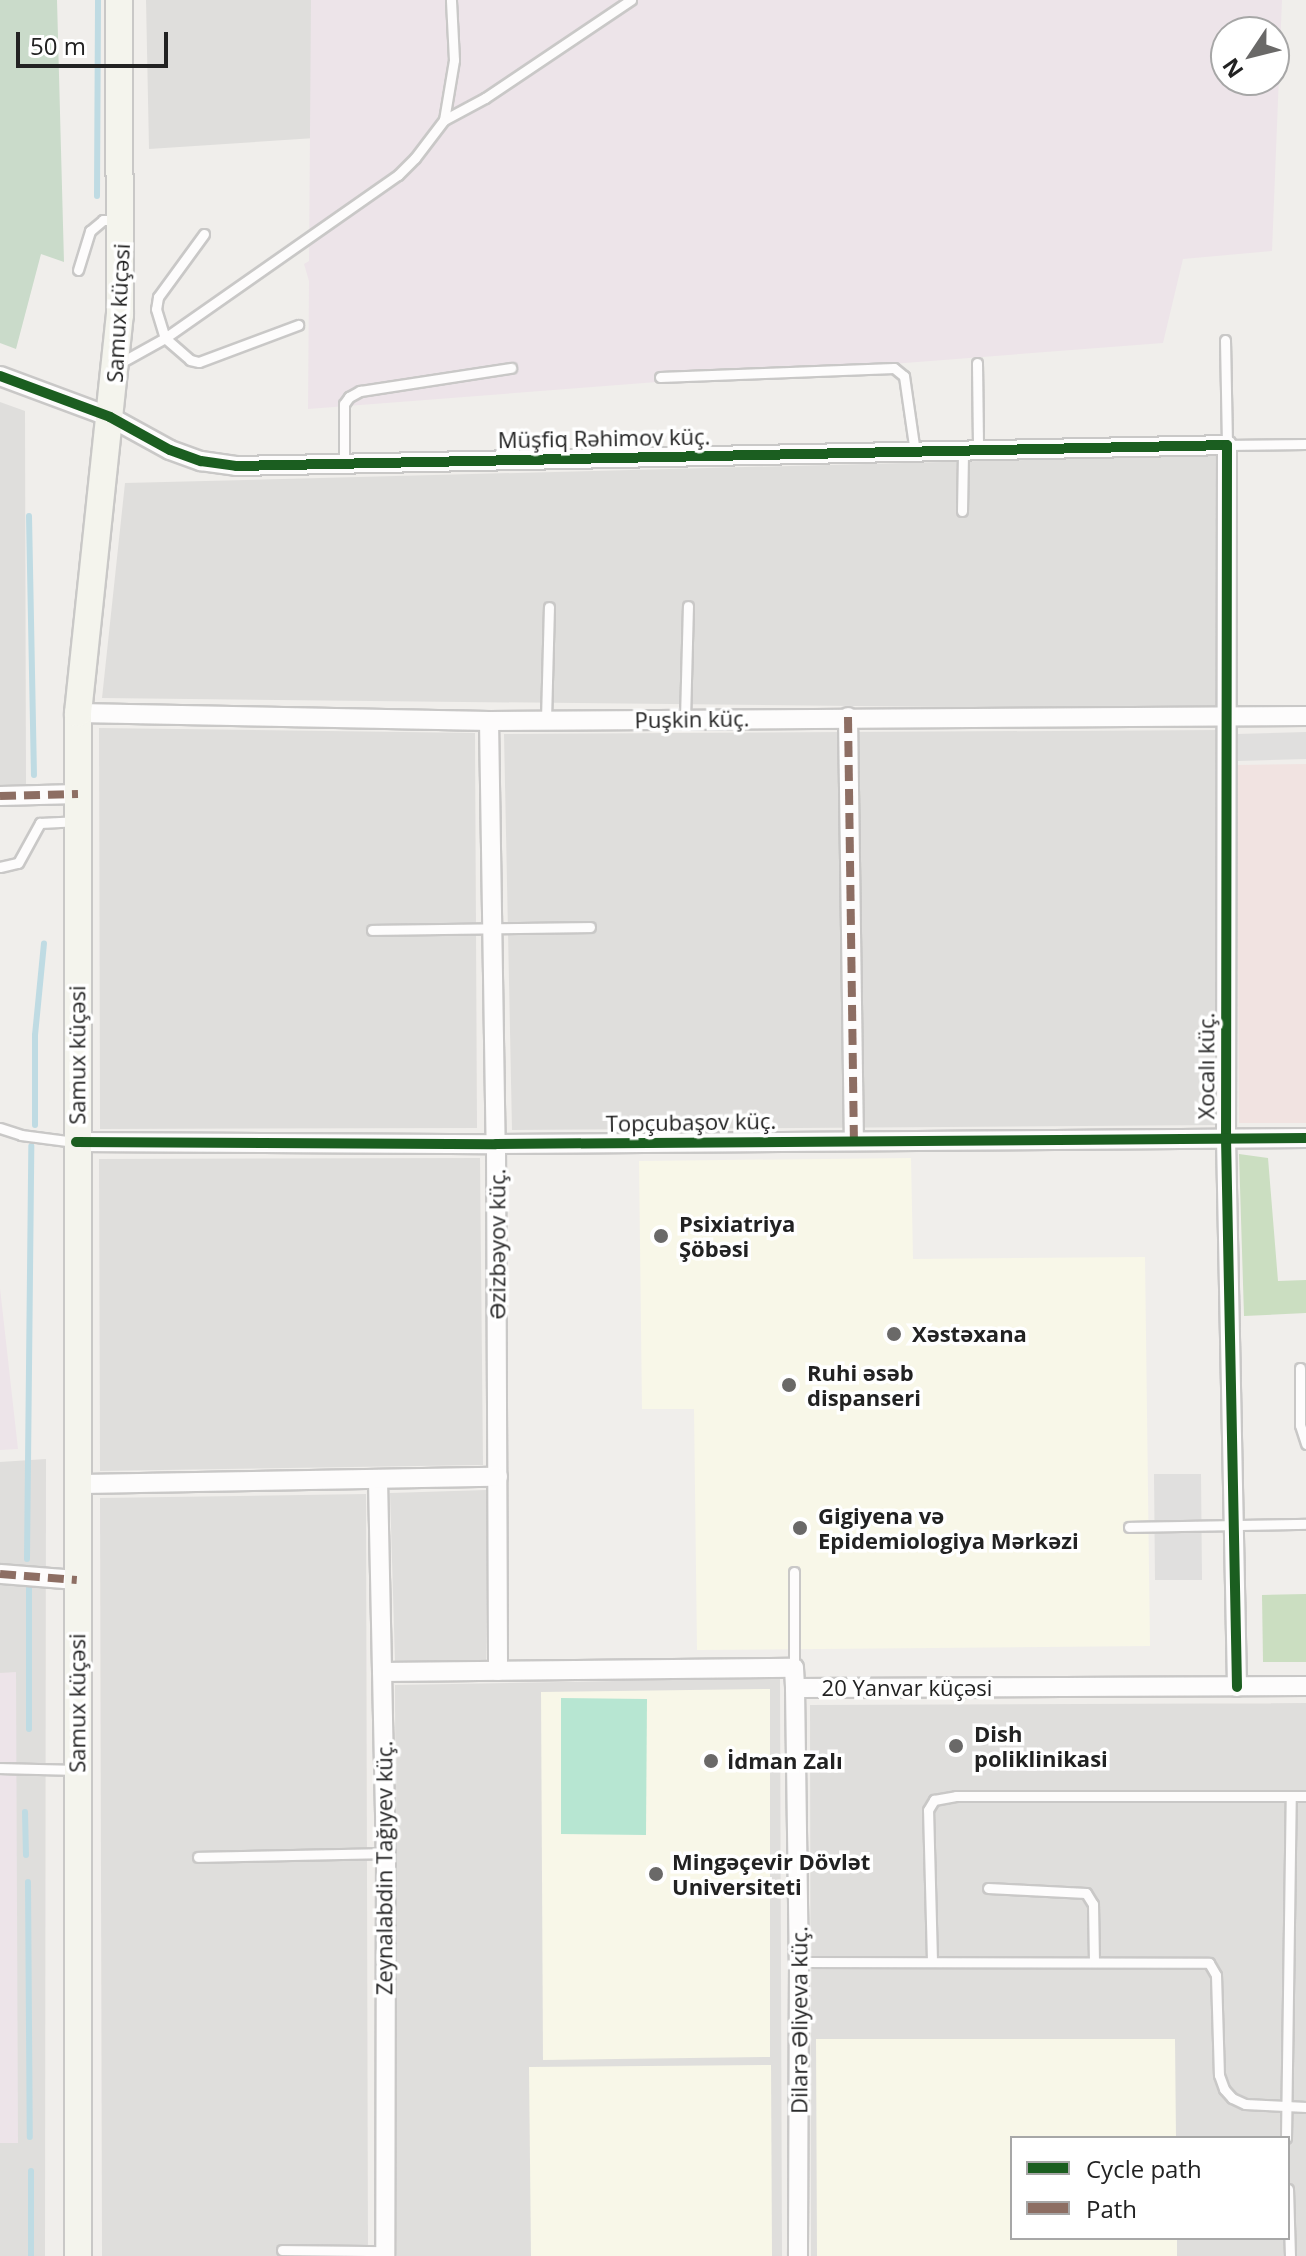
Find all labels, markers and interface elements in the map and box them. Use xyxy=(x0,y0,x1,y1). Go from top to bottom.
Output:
scale bar xyxy=(20,16,172,66)
north arrow xyxy=(1210,16,1290,96)
text: 50 m xyxy=(30,29,86,62)
text: N xyxy=(1215,53,1249,85)
street label: Samux küçəsi xyxy=(101,243,135,383)
street label: Müşfiq Rəhimov küç. xyxy=(498,423,710,453)
street label: Puşkin küç. xyxy=(634,705,750,733)
street label: Samux küçəsi xyxy=(64,985,90,1125)
street label: Xocalı küç. xyxy=(1193,1013,1219,1119)
street label: Topçubaşov küç. xyxy=(606,1107,776,1137)
street label: Əzizbəyov küç. xyxy=(484,1169,510,1319)
place label: Psixiatriya Şöbəsi xyxy=(679,1210,795,1262)
marker: Psixiatriya Şöbəsi xyxy=(650,1225,672,1247)
place label: Xəstəxana xyxy=(912,1321,1027,1347)
marker: Xəstəxana xyxy=(883,1323,905,1345)
place label: Ruhi əsəb dispanseri xyxy=(807,1359,921,1410)
marker: Ruhi əsəb dispanseri xyxy=(778,1374,800,1396)
place label: Gigiyena və Epidemiologiya Mərkəzi xyxy=(818,1502,1079,1554)
marker: Gigiyena və Epidemiologiya Mərkəzi xyxy=(789,1517,811,1539)
street label: Samux küçəsi xyxy=(64,1633,90,1773)
street label: 20 Yanvar küçəsi xyxy=(822,1675,992,1701)
place label: Dish poliklinikasi xyxy=(974,1720,1108,1772)
marker: Dish poliklinikasi xyxy=(945,1735,967,1757)
street label: Zeynalabdin Tağıyev küç. xyxy=(371,1741,397,1995)
place label: İdman Zalı xyxy=(727,1748,843,1774)
marker: İdman Zalı xyxy=(702,1752,720,1770)
place label: Mingəçevir Dövlət Universiteti xyxy=(672,1848,870,1900)
marker: Mingəçevir Dövlət Universiteti xyxy=(647,1865,665,1883)
street label: Dilarə Əliyeva küç. xyxy=(786,1926,812,2114)
legend xyxy=(1010,2136,1290,2240)
text: Cycle path xyxy=(1086,2152,1202,2185)
text: Path xyxy=(1086,2192,1137,2225)

